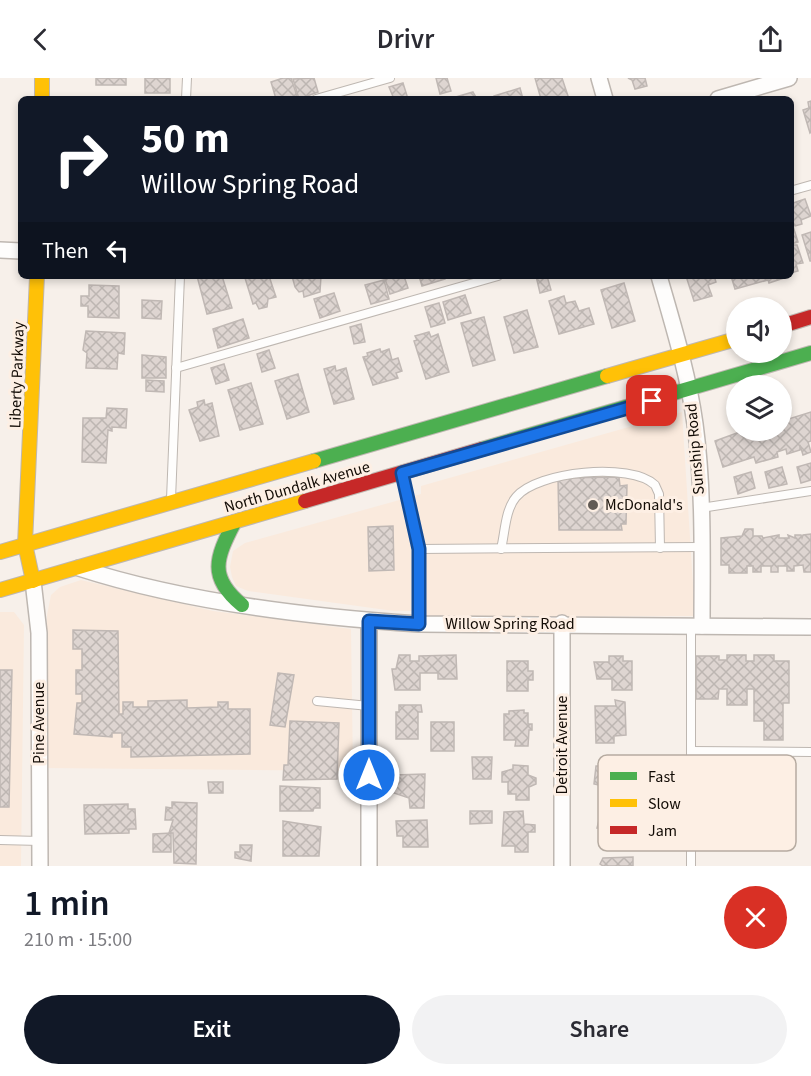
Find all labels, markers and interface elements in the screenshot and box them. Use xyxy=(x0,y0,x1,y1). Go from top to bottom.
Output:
text: Drivr xyxy=(377,20,434,59)
icon: back xyxy=(24,23,57,56)
icon: share xyxy=(754,23,787,56)
text: 50 m xyxy=(141,109,230,169)
icon: right xyxy=(42,120,120,198)
text: Willow Spring Road xyxy=(141,165,359,204)
icon: left xyxy=(101,234,134,267)
text: Then xyxy=(42,235,89,267)
map controls xyxy=(726,297,792,441)
button: sound xyxy=(726,297,792,363)
street label: Liberty Parkway xyxy=(4,321,30,429)
pin xyxy=(626,375,677,426)
button: layers xyxy=(726,375,792,441)
icon: arrive xyxy=(635,384,668,417)
street label: Sunship Road xyxy=(680,402,710,496)
street label: North Dundalk Avenue xyxy=(222,456,372,518)
place label: McDonald's xyxy=(605,494,683,516)
marker: McDonald's xyxy=(586,498,600,512)
street label: Willow Spring Road xyxy=(445,613,575,635)
street label: Pine Avenue xyxy=(28,682,50,764)
street label: Detroit Avenue xyxy=(551,695,573,794)
position arrow xyxy=(337,743,401,807)
legend xyxy=(598,755,796,851)
text: Fast xyxy=(648,766,676,788)
text: Slow xyxy=(648,793,681,815)
text: Jam xyxy=(648,820,677,842)
text: 1 min xyxy=(24,878,110,929)
button: close xyxy=(724,886,787,949)
text: 210 m · 15:00 xyxy=(24,926,132,954)
button: Exit xyxy=(24,995,400,1064)
button: Share xyxy=(412,995,787,1064)

